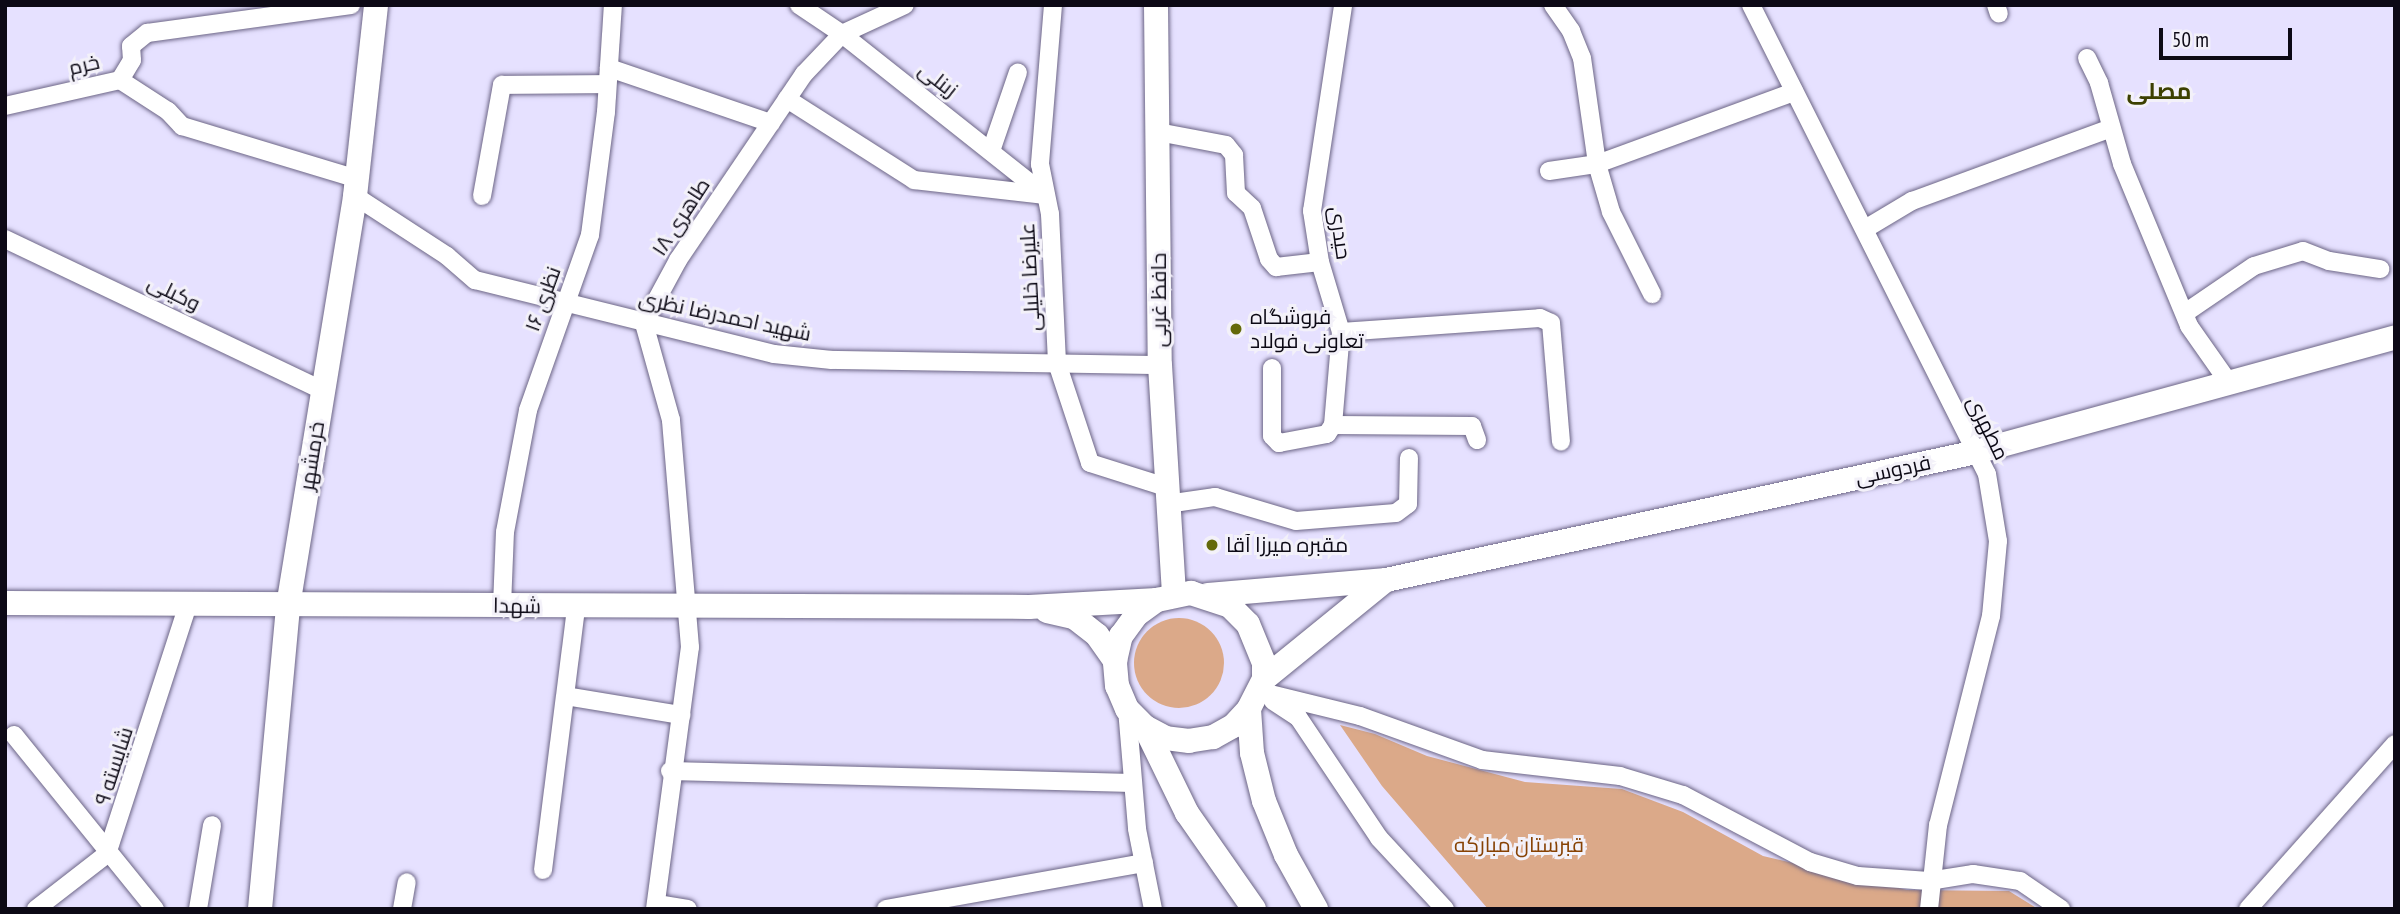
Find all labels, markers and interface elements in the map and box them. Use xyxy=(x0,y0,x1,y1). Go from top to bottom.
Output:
scale bar xyxy=(2162,14,2295,58)
text: 50 m xyxy=(2172,26,2209,53)
street label: خرم xyxy=(66,49,102,81)
street label: زینلی xyxy=(914,57,962,103)
district label: مصلی xyxy=(2126,77,2192,105)
street label: طاهری ۱۸ xyxy=(647,173,715,261)
street label: حیدری xyxy=(1324,205,1356,261)
street label: علیرضا خلیلی xyxy=(1015,222,1045,332)
street label: حافظ غربی xyxy=(1146,253,1172,347)
street label: نظری ۱۶ xyxy=(520,263,566,335)
street label: وکیلی xyxy=(143,269,205,317)
street label: شهید احمدرضا نظری xyxy=(636,285,814,347)
place label: فروشگاه تعاونی فولاد xyxy=(1250,304,1364,354)
marker: فروشگاه تعاونی فولاد xyxy=(1228,321,1244,337)
street label: مطهری xyxy=(1962,392,2014,464)
street label: خرمشهر xyxy=(294,420,330,492)
street label: فردوسی xyxy=(1853,450,1933,490)
place label: مقبره میرزا آقا xyxy=(1226,532,1348,558)
marker: مقبره میرزا آقا xyxy=(1204,537,1220,553)
street label: شهدا xyxy=(493,593,541,619)
street label: شایسته ۹ xyxy=(90,724,138,808)
park label: قبرستان مبارکه xyxy=(1454,832,1584,858)

